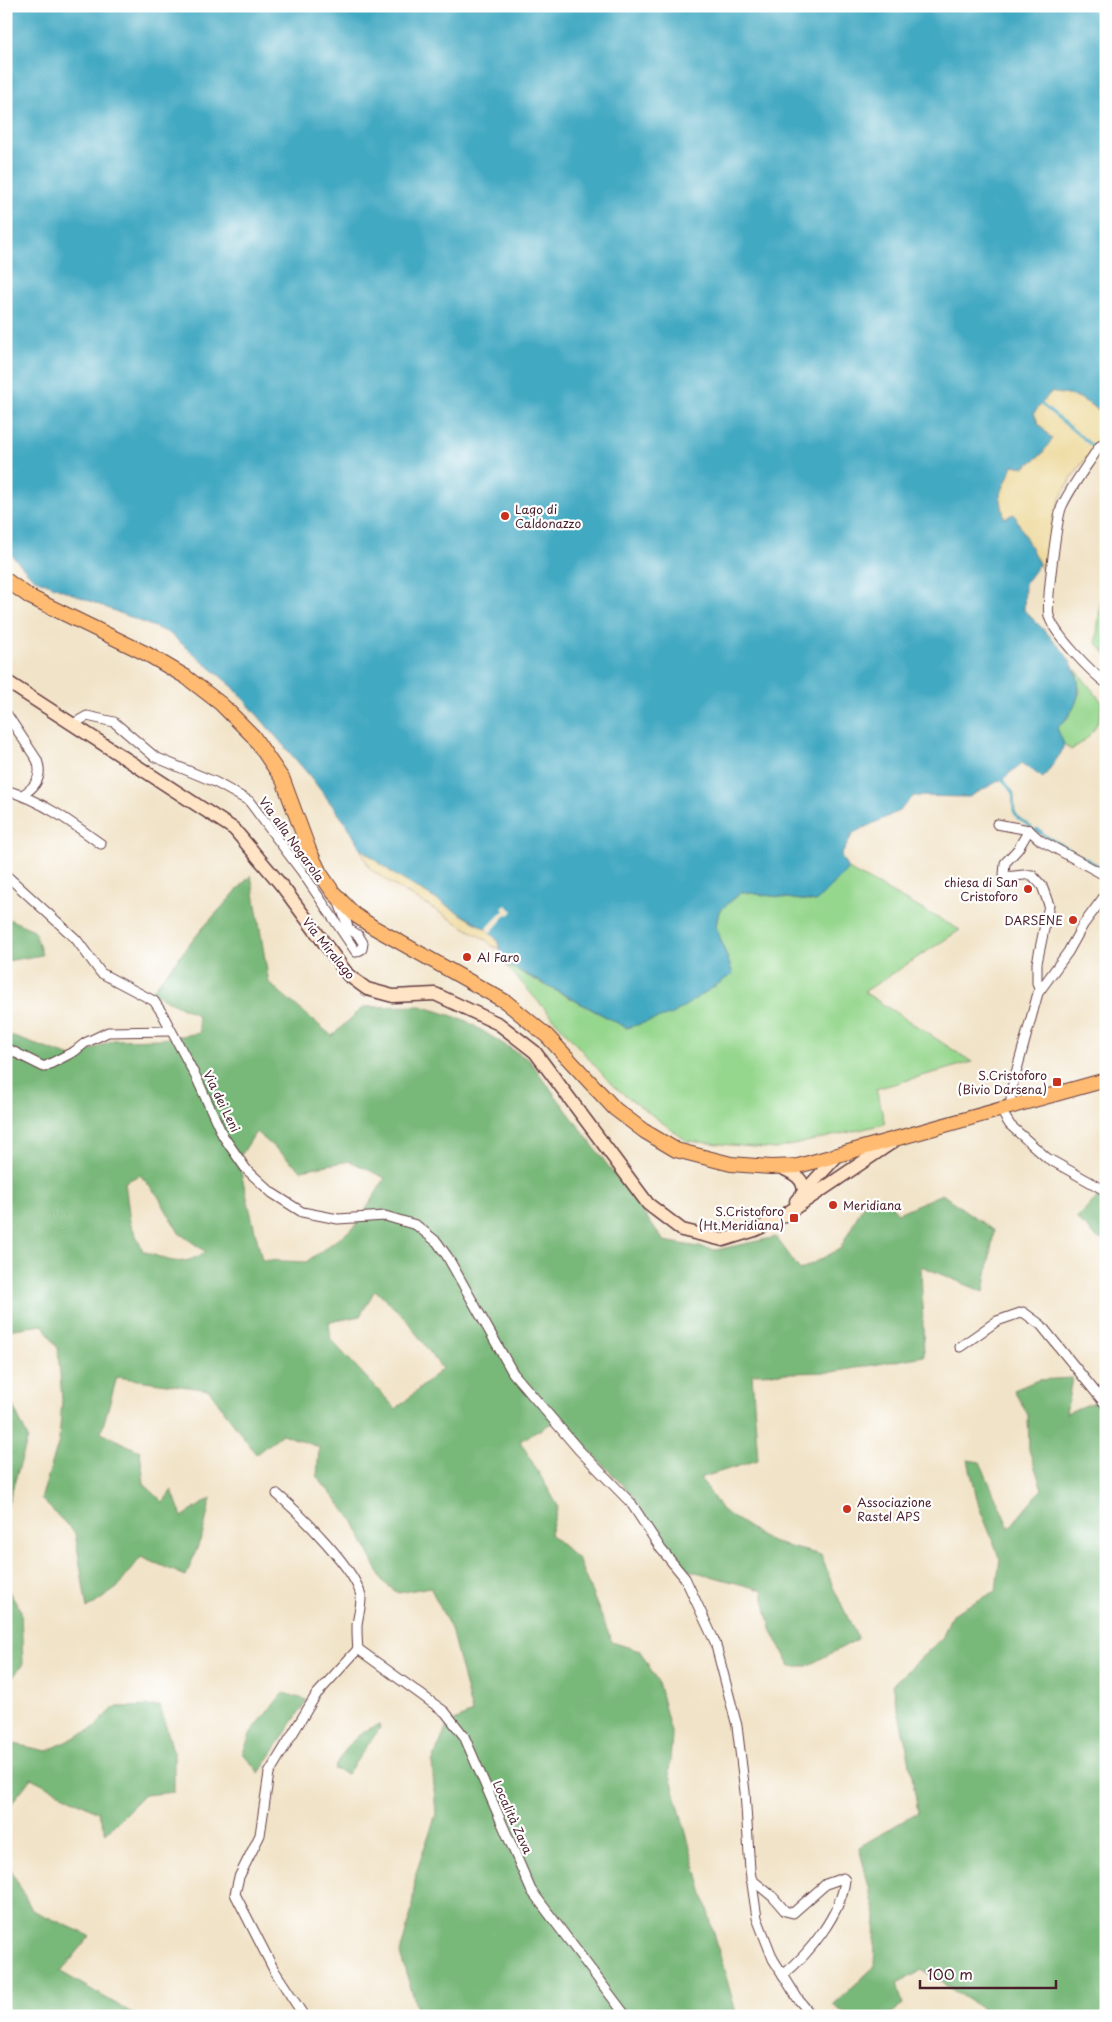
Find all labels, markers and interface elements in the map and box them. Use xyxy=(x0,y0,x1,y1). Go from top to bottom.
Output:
place label: Lago di Caldonazzo xyxy=(515,500,581,532)
marker: Lago di Caldonazzo xyxy=(499,510,511,522)
street label: Via alla Nogarola xyxy=(255,793,329,886)
place label: chiesa di San Cristoforo xyxy=(944,873,1018,905)
marker: chiesa di San Cristoforo xyxy=(1022,883,1034,895)
place label: DARSENE xyxy=(1005,911,1063,929)
street label: Via Miralago xyxy=(298,913,360,983)
marker: DARSENE xyxy=(1067,914,1079,926)
place label: Al Faro xyxy=(477,948,520,966)
marker: Al Faro xyxy=(461,951,473,963)
place label: S.Cristoforo (Bivio Darsena) xyxy=(958,1066,1047,1098)
street label: Via dei Leni xyxy=(199,1067,245,1135)
marker: S.Cristoforo (Bivio Darsena) xyxy=(1051,1076,1063,1088)
place label: Meridiana xyxy=(843,1196,902,1214)
marker: Meridiana xyxy=(827,1199,839,1211)
place label: S.Cristoforo (Ht.Meridiana) xyxy=(699,1202,784,1234)
marker: S.Cristoforo (Ht.Meridiana) xyxy=(788,1212,800,1224)
place label: Associazione Rastel APS xyxy=(857,1493,932,1525)
marker: Associazione Rastel APS xyxy=(841,1503,853,1515)
street label: Località Zava xyxy=(489,1777,537,1857)
scale bar xyxy=(920,1957,1056,1989)
text: 100 m xyxy=(927,1962,973,1985)

